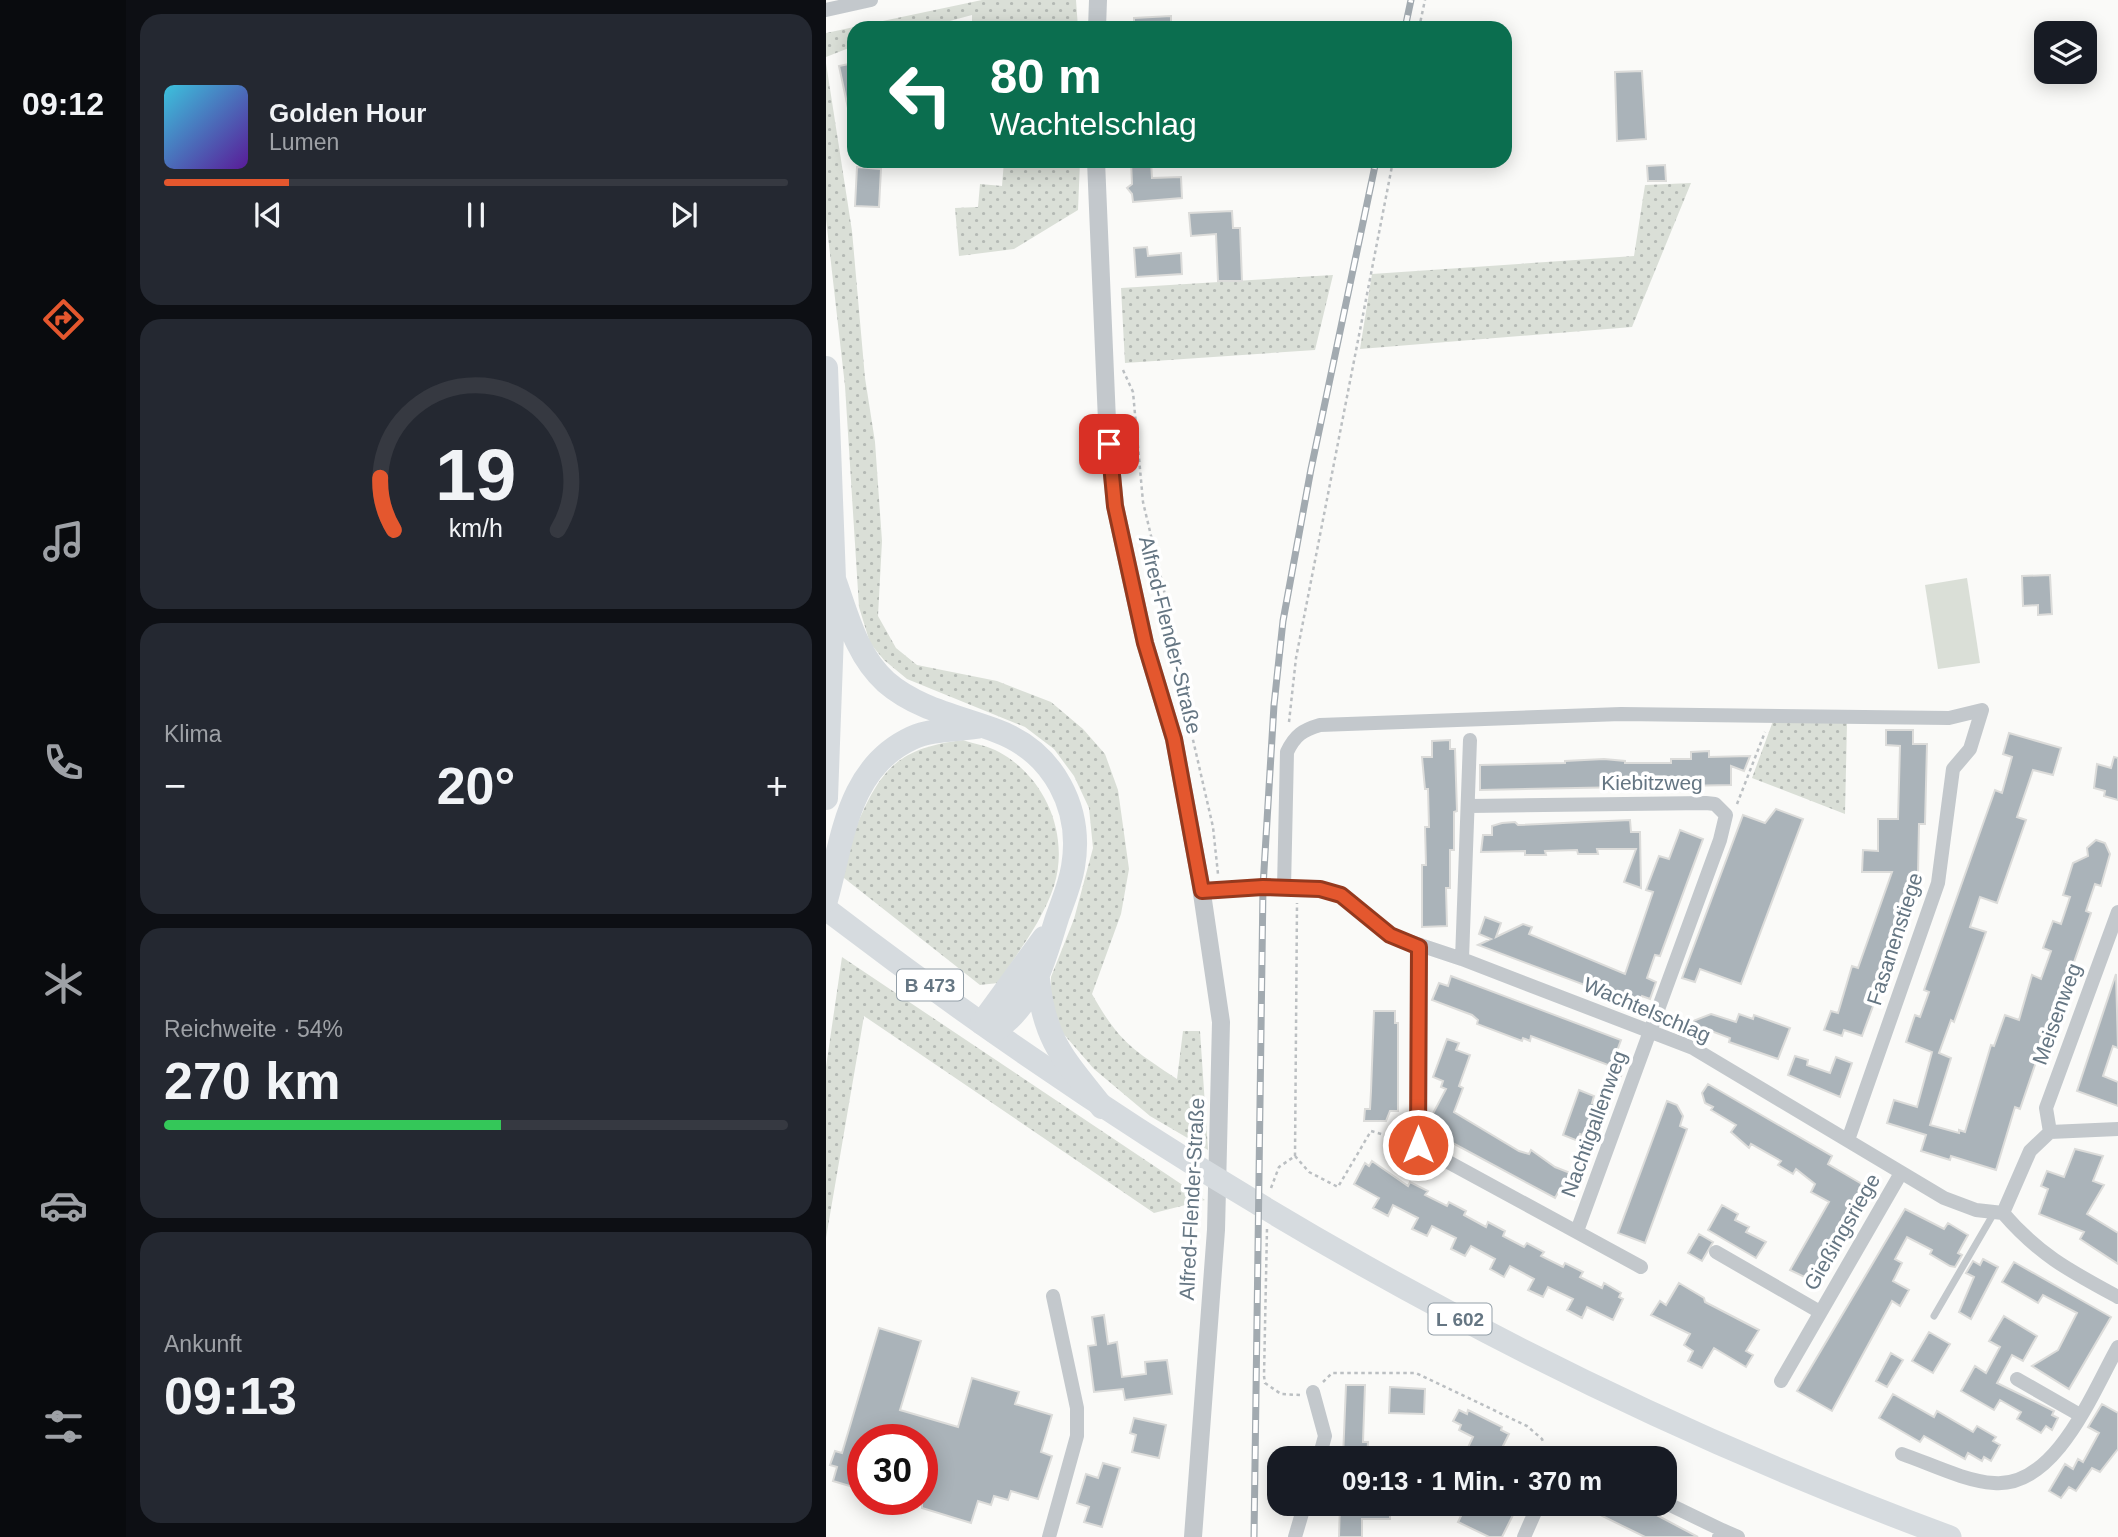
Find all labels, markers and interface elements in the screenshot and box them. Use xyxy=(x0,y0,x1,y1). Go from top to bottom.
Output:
map controls xyxy=(2034,21,2097,84)
button: layers xyxy=(2034,21,2097,84)
icon: left xyxy=(875,49,966,140)
text: 80 m xyxy=(990,49,1102,103)
text: 09:12 xyxy=(22,86,104,122)
text: Golden Hour xyxy=(269,98,426,128)
text: Wachtelschlag xyxy=(990,106,1197,142)
text: Lumen xyxy=(269,129,339,155)
icon: previous xyxy=(249,196,287,234)
icon: pause xyxy=(457,196,495,234)
icon: next xyxy=(665,196,703,234)
icon: directions xyxy=(39,295,88,344)
pin xyxy=(1079,414,1139,474)
icon: arrive xyxy=(1090,425,1128,463)
text: 19 xyxy=(436,434,516,515)
text: km/h xyxy=(449,514,503,542)
icon: music xyxy=(39,517,88,566)
street label: Alfred-Flender-Straße xyxy=(1135,534,1206,736)
text: Klima xyxy=(164,721,222,747)
icon: phone xyxy=(39,738,88,787)
text: 20° xyxy=(437,757,515,815)
text: − xyxy=(164,765,186,807)
text: + xyxy=(766,765,788,807)
street label: Kiebitzweg xyxy=(1601,771,1703,794)
street label: Fasanenstiege xyxy=(1862,870,1927,1008)
icon: climate xyxy=(39,959,88,1008)
street label: Meisenweg xyxy=(2028,960,2086,1068)
road number: B 473 xyxy=(897,970,963,1001)
street label: Wachtelschlag xyxy=(1580,972,1714,1047)
text: Reichweite · 54% xyxy=(164,1016,343,1042)
street label: Nachtigallenweg xyxy=(1556,1047,1631,1200)
text: 270 km xyxy=(164,1052,340,1110)
street label: Alfred-Flender-Straße xyxy=(1175,1097,1208,1301)
position arrow xyxy=(1381,1108,1455,1182)
street label: Gießingsriege xyxy=(1799,1169,1884,1294)
icon: car xyxy=(39,1181,88,1230)
road number: L 602 xyxy=(1428,1303,1492,1334)
text: Ankunft xyxy=(164,1331,242,1357)
text: 09:13 xyxy=(164,1367,297,1425)
icon: filters xyxy=(39,1402,88,1451)
speed limit sign: 30 xyxy=(847,1424,938,1515)
text: 09:13 · 1 Min. · 370 m xyxy=(1342,1466,1602,1496)

